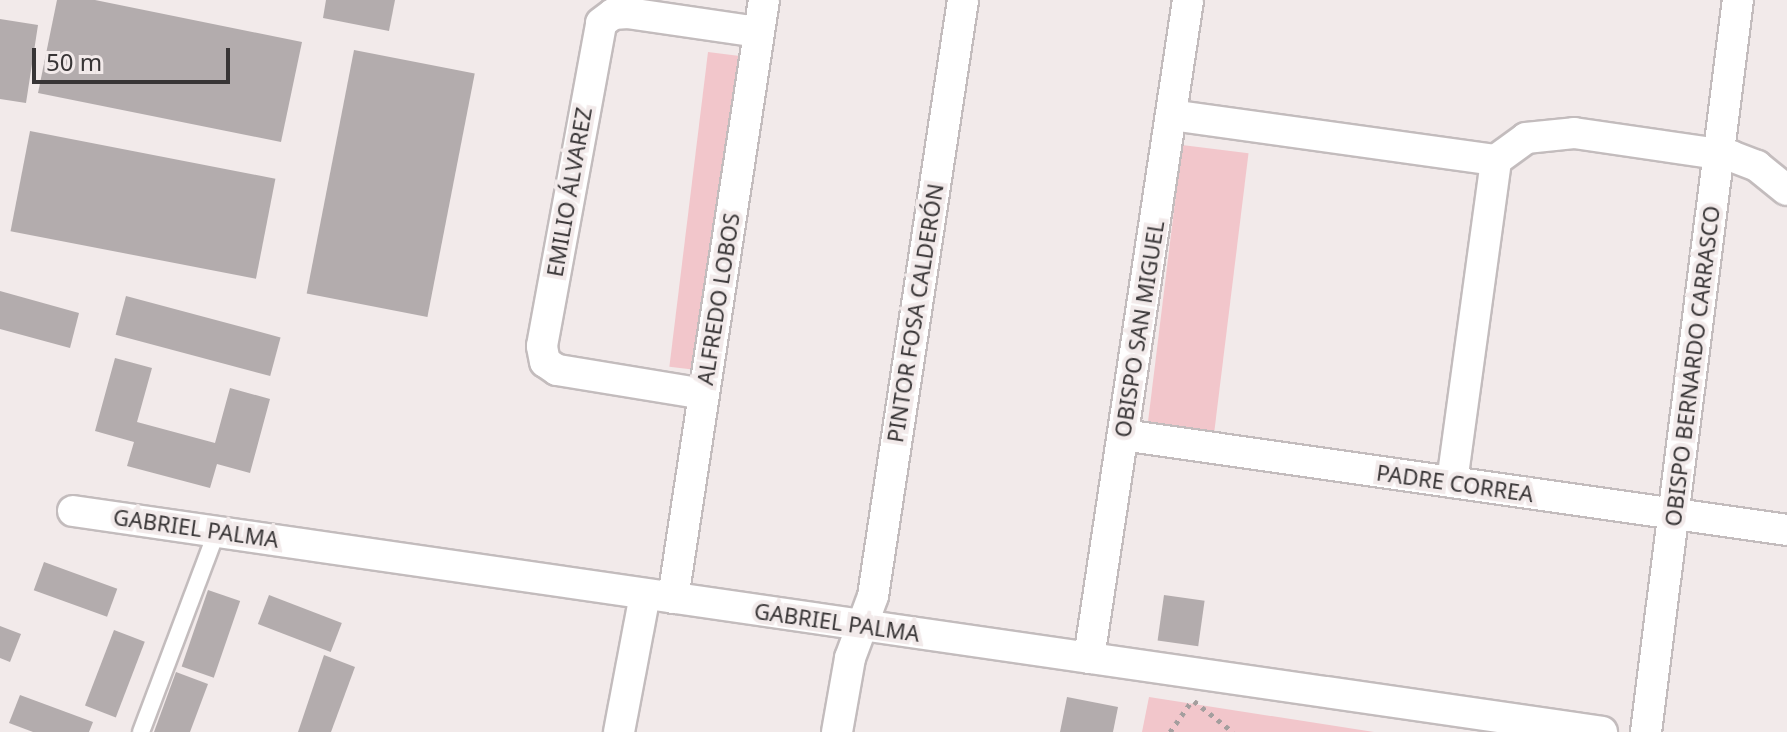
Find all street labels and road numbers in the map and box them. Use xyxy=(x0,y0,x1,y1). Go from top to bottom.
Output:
street label: EMILIO ÁLVAREZ xyxy=(541,105,597,279)
street label: PINTOR FOSA CALDERÓN xyxy=(881,182,949,444)
street label: OBISPO BERNARDO CARRASCO xyxy=(1659,204,1725,528)
street label: ALFREDO LOBOS xyxy=(691,211,745,387)
street label: OBISPO SAN MIGUEL xyxy=(1109,219,1169,439)
street label: PADRE CORREA xyxy=(1375,459,1535,507)
street label: GABRIEL PALMA xyxy=(112,503,280,553)
street label: GABRIEL PALMA xyxy=(753,597,921,647)

